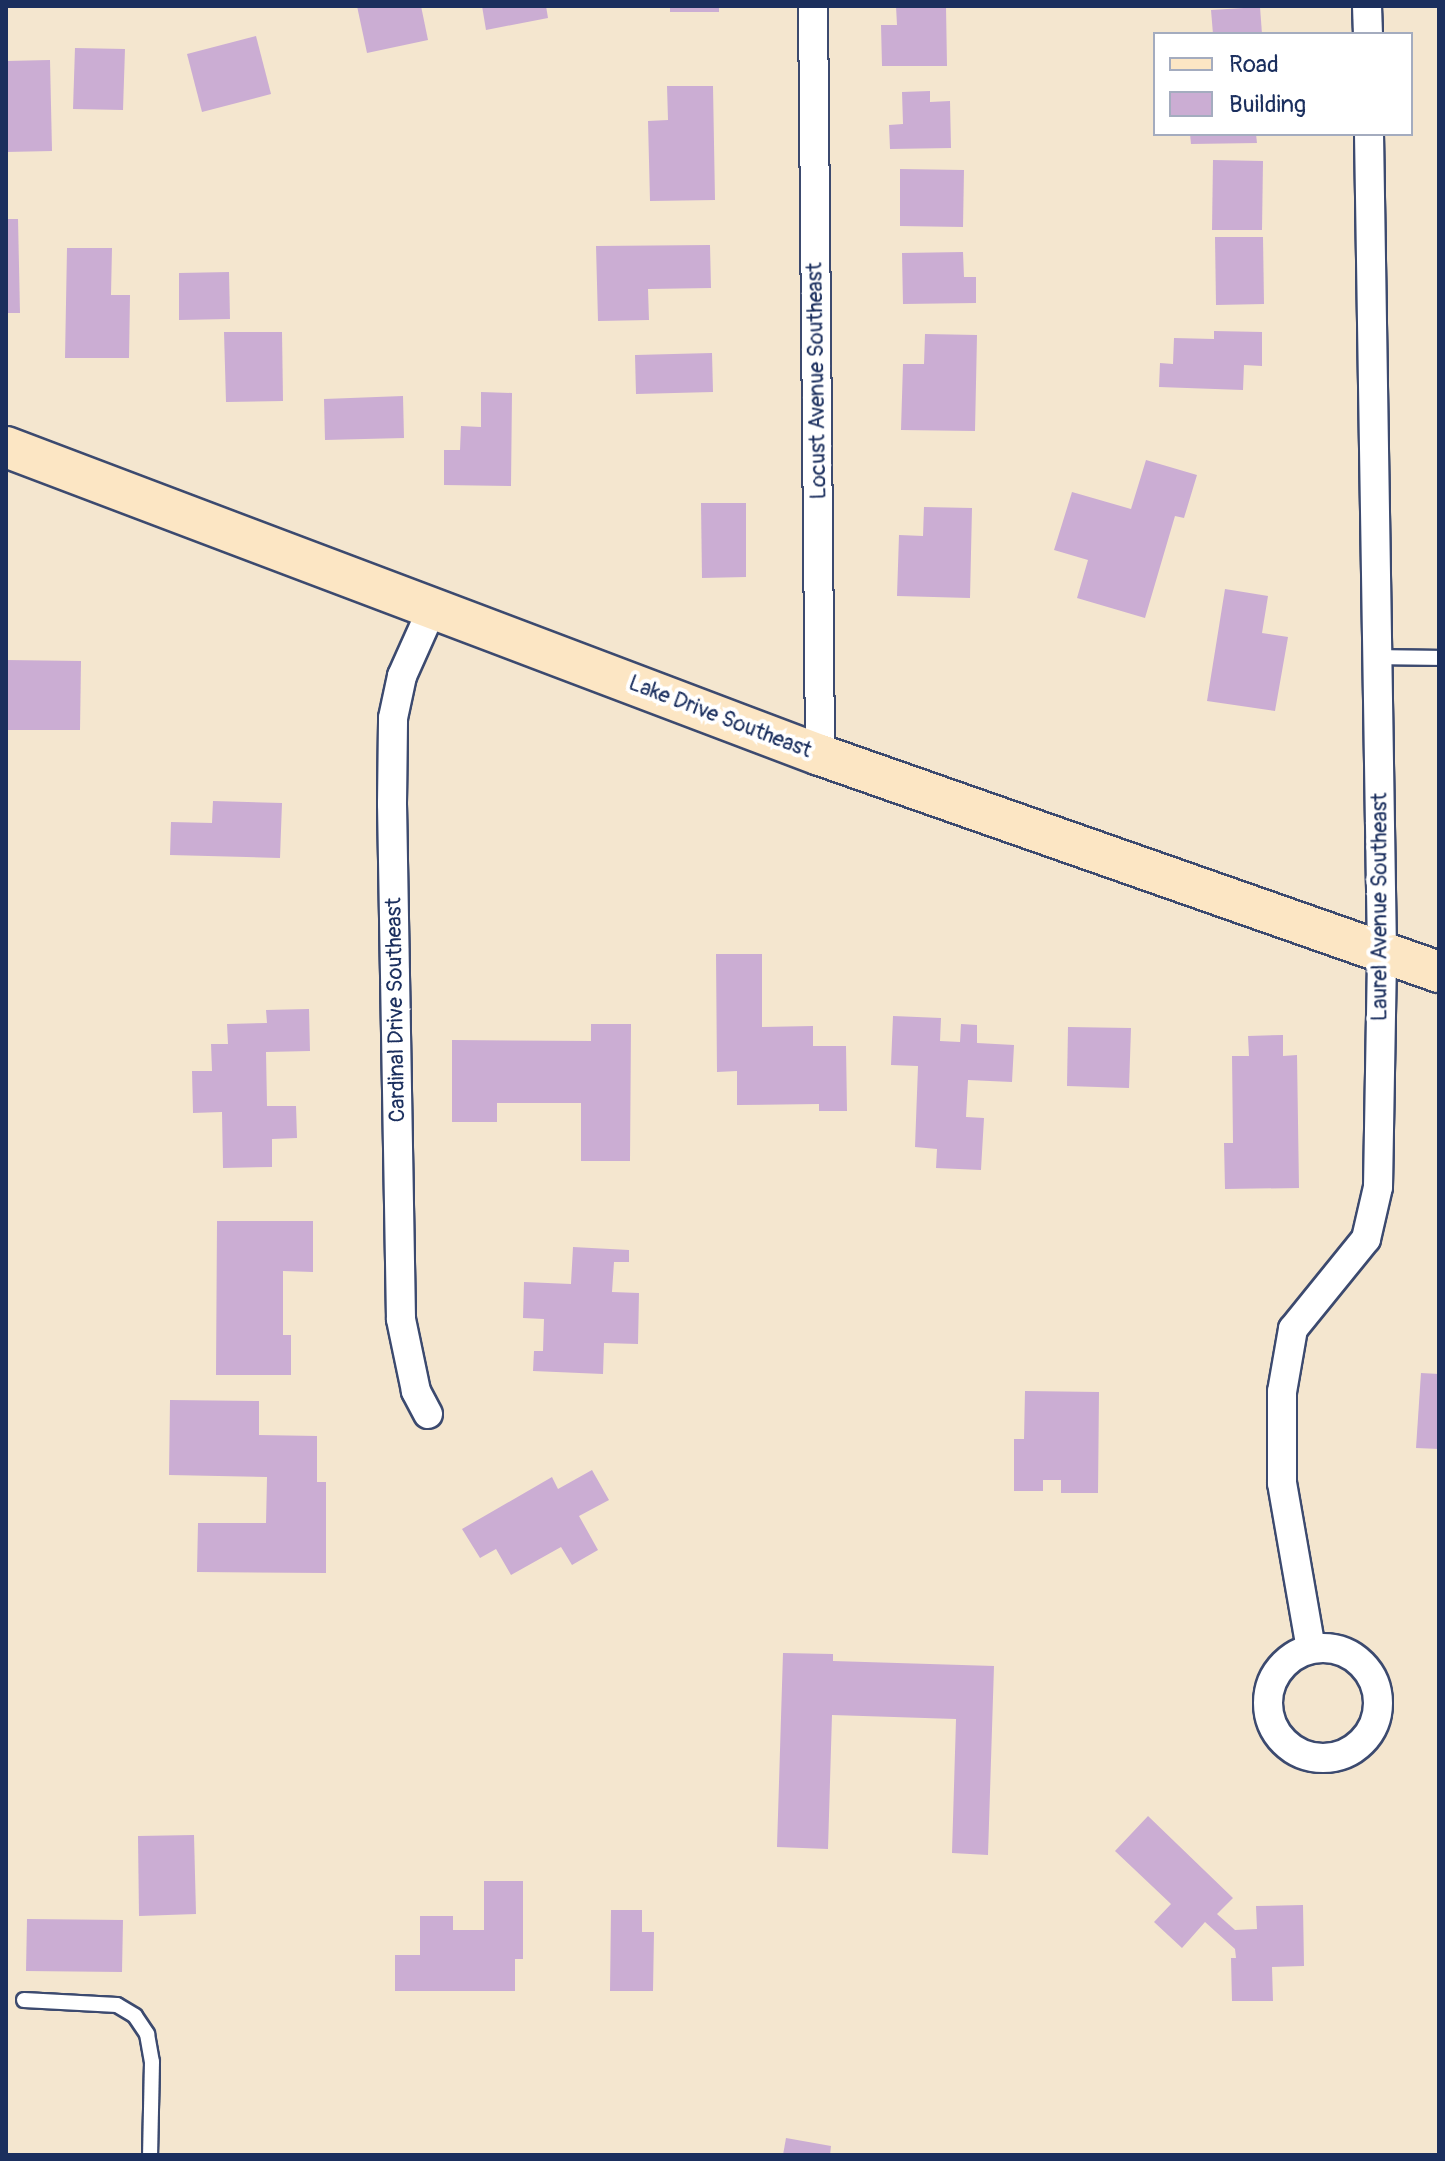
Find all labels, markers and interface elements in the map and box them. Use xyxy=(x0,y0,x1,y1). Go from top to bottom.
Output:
legend xyxy=(1153,32,1413,136)
text: Road xyxy=(1229,50,1279,79)
text: Building xyxy=(1229,90,1306,119)
street label: Locust Avenue Southeast xyxy=(802,262,832,500)
street label: Lake Drive Southeast xyxy=(625,670,815,764)
street label: Laurel Avenue Southeast xyxy=(1367,793,1393,1021)
street label: Cardinal Drive Southeast xyxy=(381,897,411,1123)

